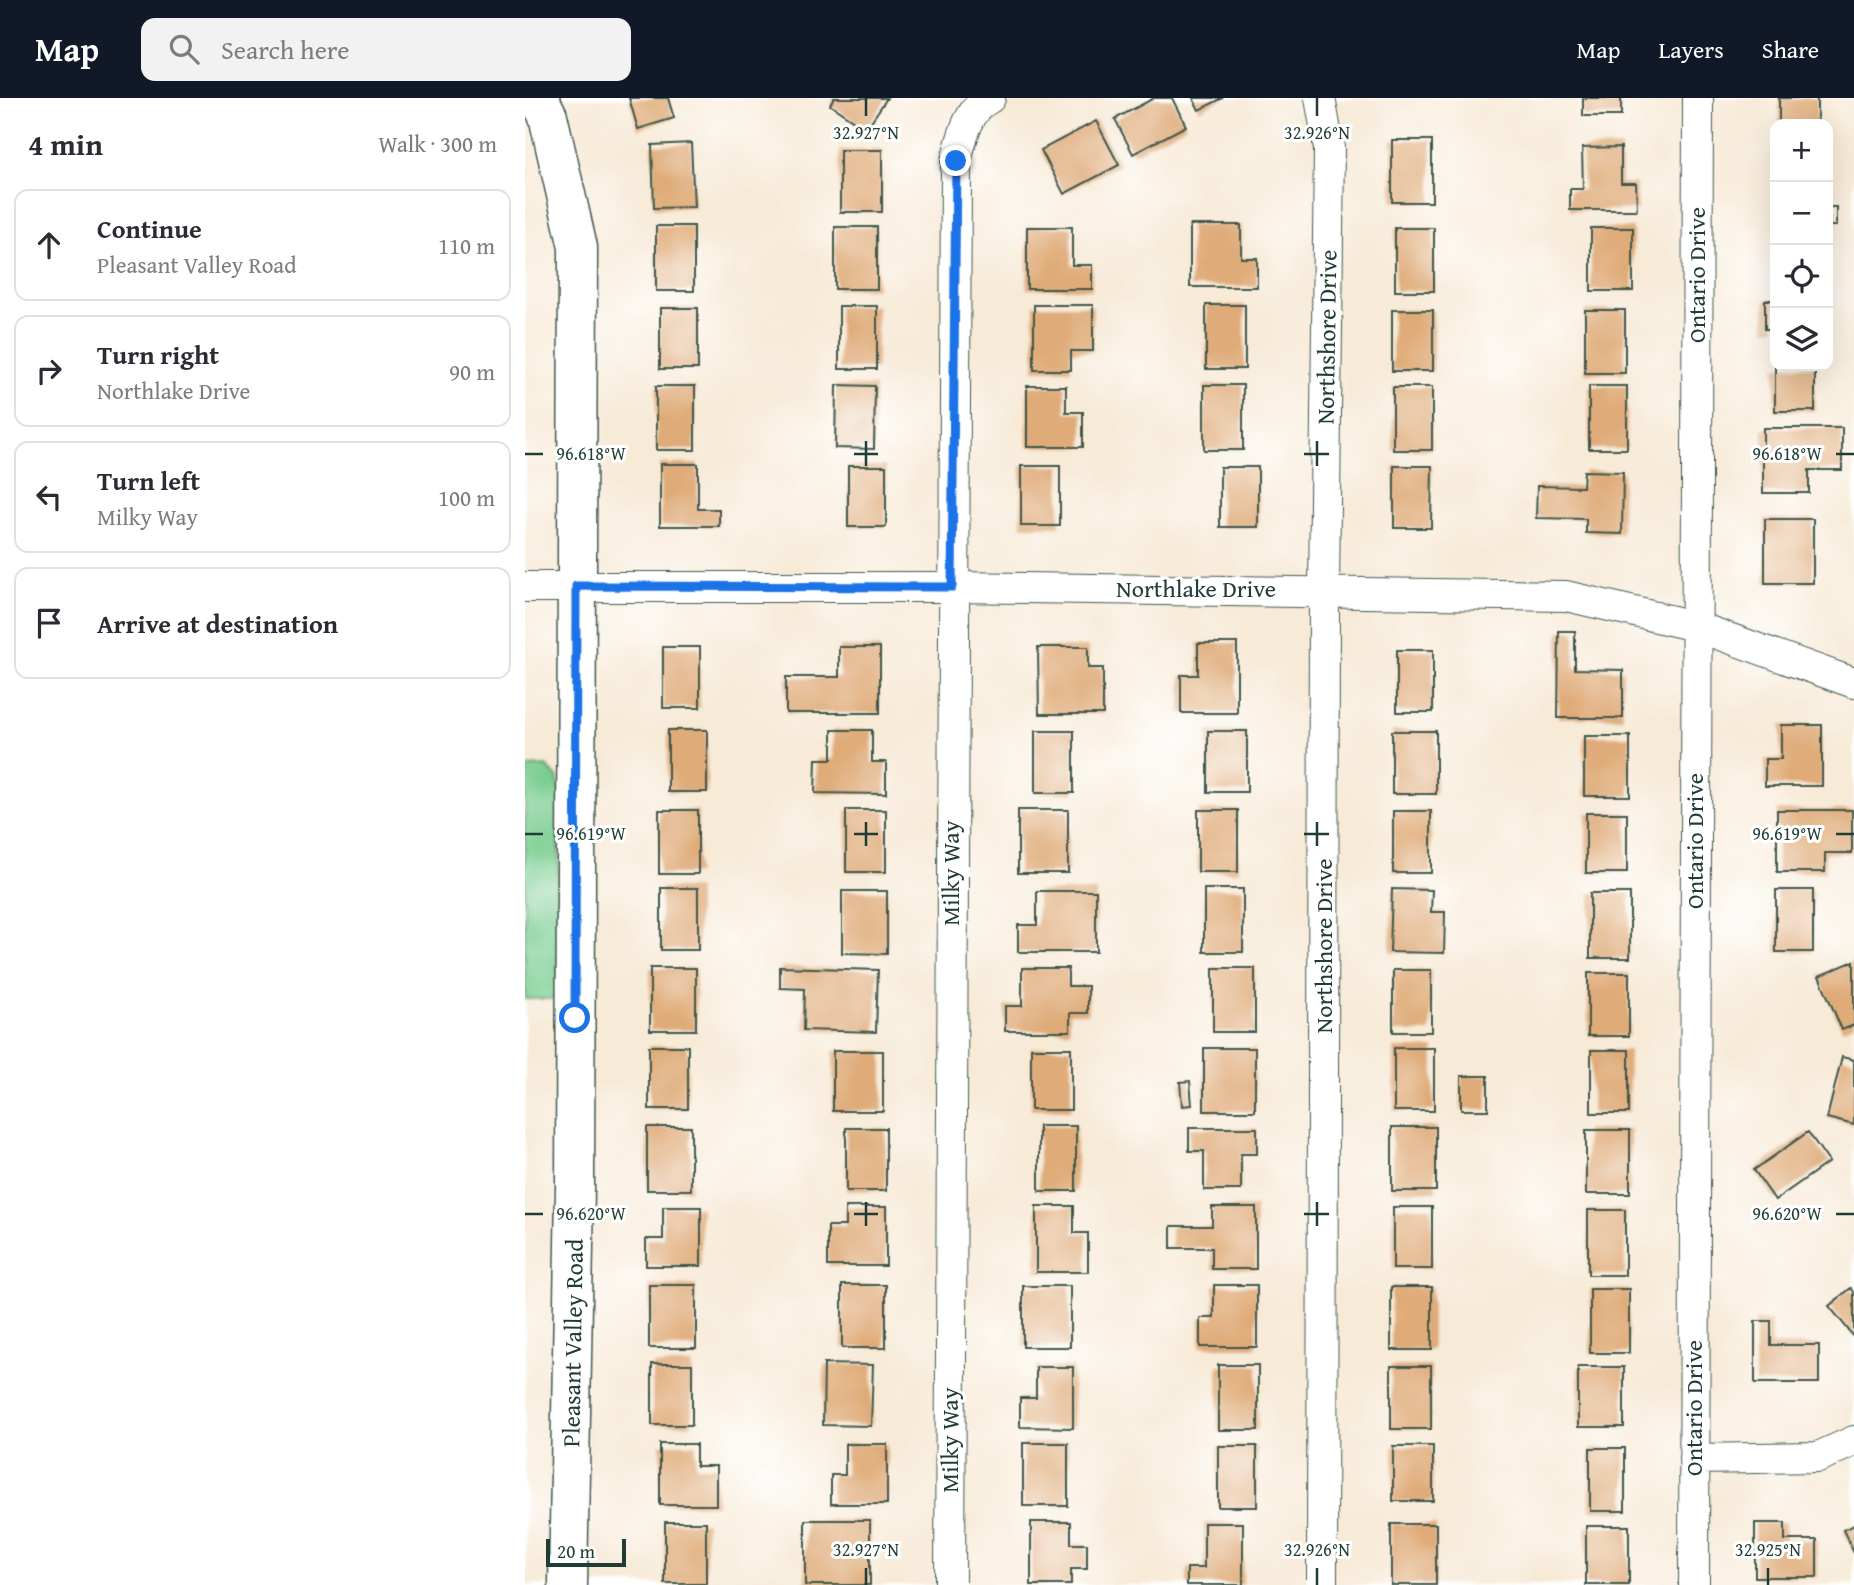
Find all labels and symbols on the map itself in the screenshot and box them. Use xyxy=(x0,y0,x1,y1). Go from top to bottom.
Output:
text: 32.927°N xyxy=(833,119,899,146)
text: 32.926°N xyxy=(1284,119,1350,146)
route end xyxy=(940,145,971,176)
street label: Ontario Drive xyxy=(1679,207,1714,343)
street label: Northshore Drive xyxy=(1307,249,1346,425)
text: 96.618°W xyxy=(556,440,626,467)
text: 96.618°W xyxy=(1752,440,1822,467)
street label: Northlake Drive xyxy=(1116,571,1276,606)
street label: Ontario Drive xyxy=(1677,773,1712,909)
text: 96.619°W xyxy=(556,820,626,847)
street label: Milky Way xyxy=(933,820,968,926)
text: 96.619°W xyxy=(1752,820,1822,847)
street label: Northshore Drive xyxy=(1306,859,1341,1033)
route start xyxy=(559,1002,590,1033)
text: 96.620°W xyxy=(556,1200,626,1227)
text: 96.620°W xyxy=(1752,1200,1822,1227)
street label: Pleasant Valley Road xyxy=(553,1238,592,1447)
street label: Ontario Drive xyxy=(1676,1340,1711,1476)
street label: Milky Way xyxy=(932,1387,967,1493)
scale bar xyxy=(546,1536,627,1568)
text: 32.927°N xyxy=(833,1536,899,1563)
text: 32.926°N xyxy=(1284,1536,1350,1563)
text: 32.925°N xyxy=(1735,1536,1801,1563)

